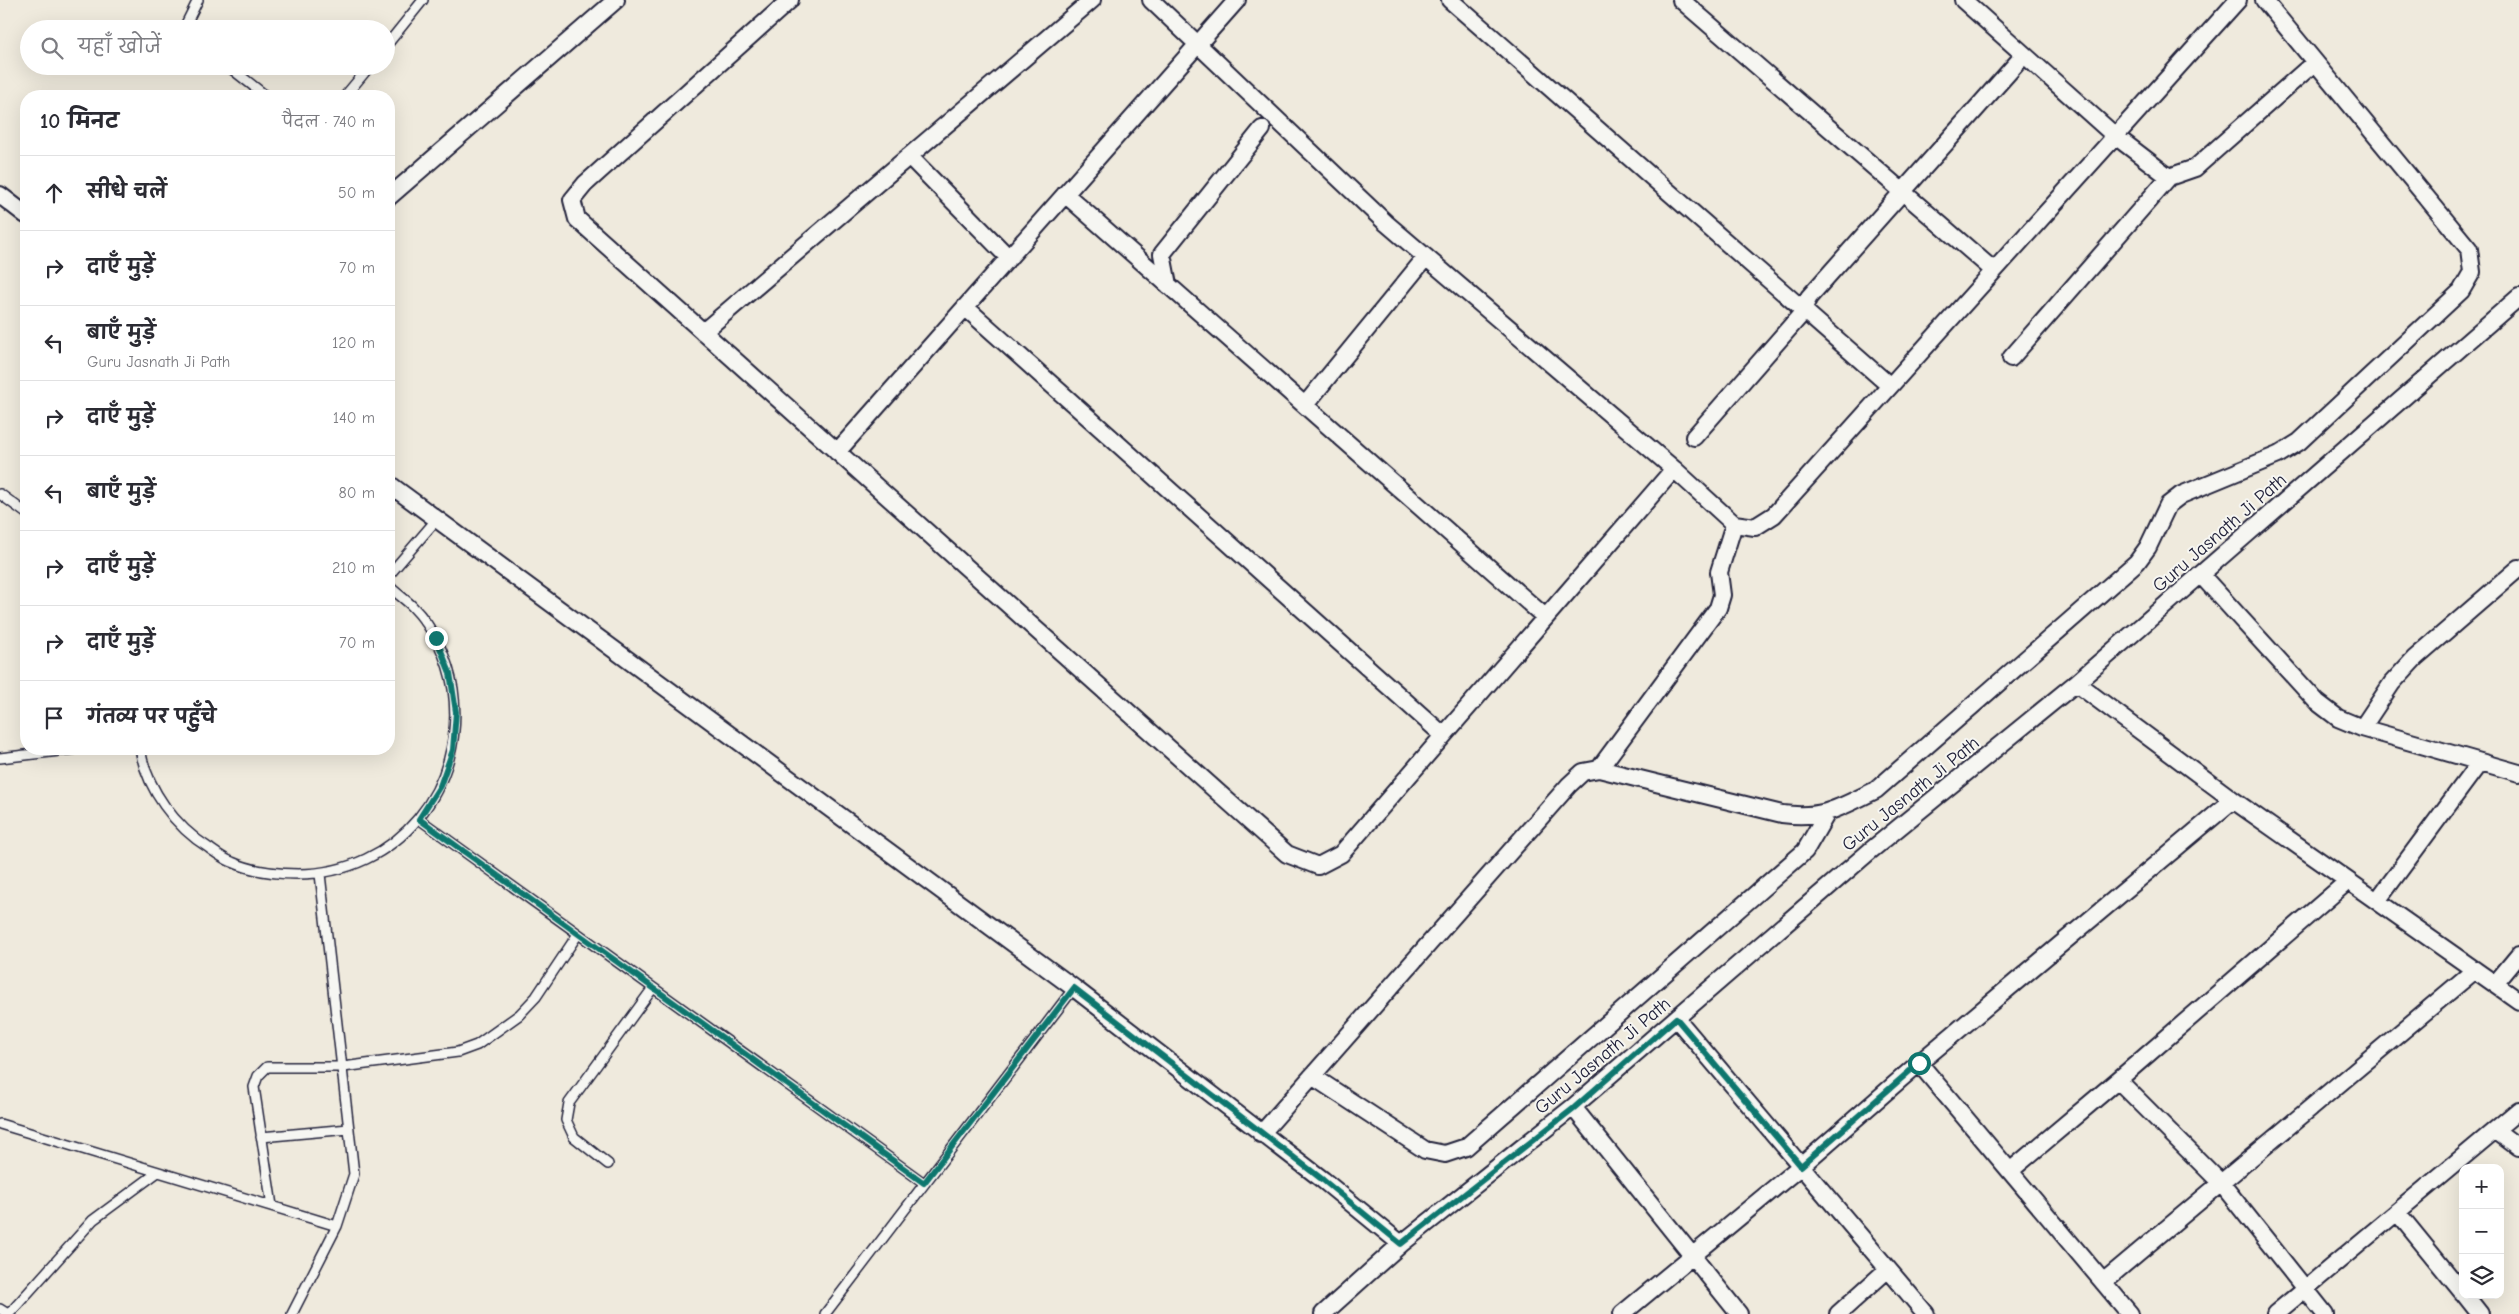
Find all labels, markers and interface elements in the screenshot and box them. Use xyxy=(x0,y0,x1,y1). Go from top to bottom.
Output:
search box xyxy=(20,20,395,75)
icon: search xyxy=(38,34,66,62)
text: यहाँ खोजें xyxy=(78,36,161,58)
text: 10 मिनट xyxy=(40,109,119,133)
text: पैदल · 740 m xyxy=(282,113,375,131)
icon: ahead xyxy=(40,179,68,207)
text: सीधे चलें xyxy=(87,181,167,203)
text: 50 m xyxy=(338,184,375,202)
icon: right xyxy=(40,254,68,282)
text: दाएँ मुड़ें xyxy=(87,256,155,278)
text: 70 m xyxy=(339,259,375,277)
text: बाएँ मुड़ें xyxy=(87,322,156,344)
icon: left xyxy=(40,329,68,357)
text: 120 m xyxy=(332,334,375,352)
text: Guru Jasnath Ji Path xyxy=(87,353,230,371)
icon: right xyxy=(40,404,68,432)
text: दाएँ मुड़ें xyxy=(87,406,155,428)
text: 140 m xyxy=(333,409,375,427)
street label: Guru Jasnath Ji Path xyxy=(2148,469,2291,597)
icon: left xyxy=(40,479,68,507)
text: बाएँ मुड़ें xyxy=(87,481,156,503)
text: 80 m xyxy=(338,484,375,502)
icon: right xyxy=(40,554,68,582)
text: दाएँ मुड़ें xyxy=(87,556,155,578)
text: 210 m xyxy=(332,559,375,577)
route end xyxy=(425,627,448,650)
icon: right xyxy=(40,629,68,657)
text: दाएँ मुड़ें xyxy=(87,631,155,653)
text: 70 m xyxy=(339,634,375,652)
icon: arrive xyxy=(40,704,68,732)
text: गंतव्य पर पहुँचे xyxy=(87,706,216,728)
street label: Guru Jasnath Ji Path xyxy=(1838,732,1984,856)
street label: Guru Jasnath Ji Path xyxy=(1530,993,1675,1119)
route start xyxy=(1908,1052,1931,1075)
map controls xyxy=(2459,1164,2504,1299)
button: + xyxy=(2459,1164,2504,1209)
button: − xyxy=(2459,1209,2504,1254)
button: layers xyxy=(2459,1254,2504,1299)

